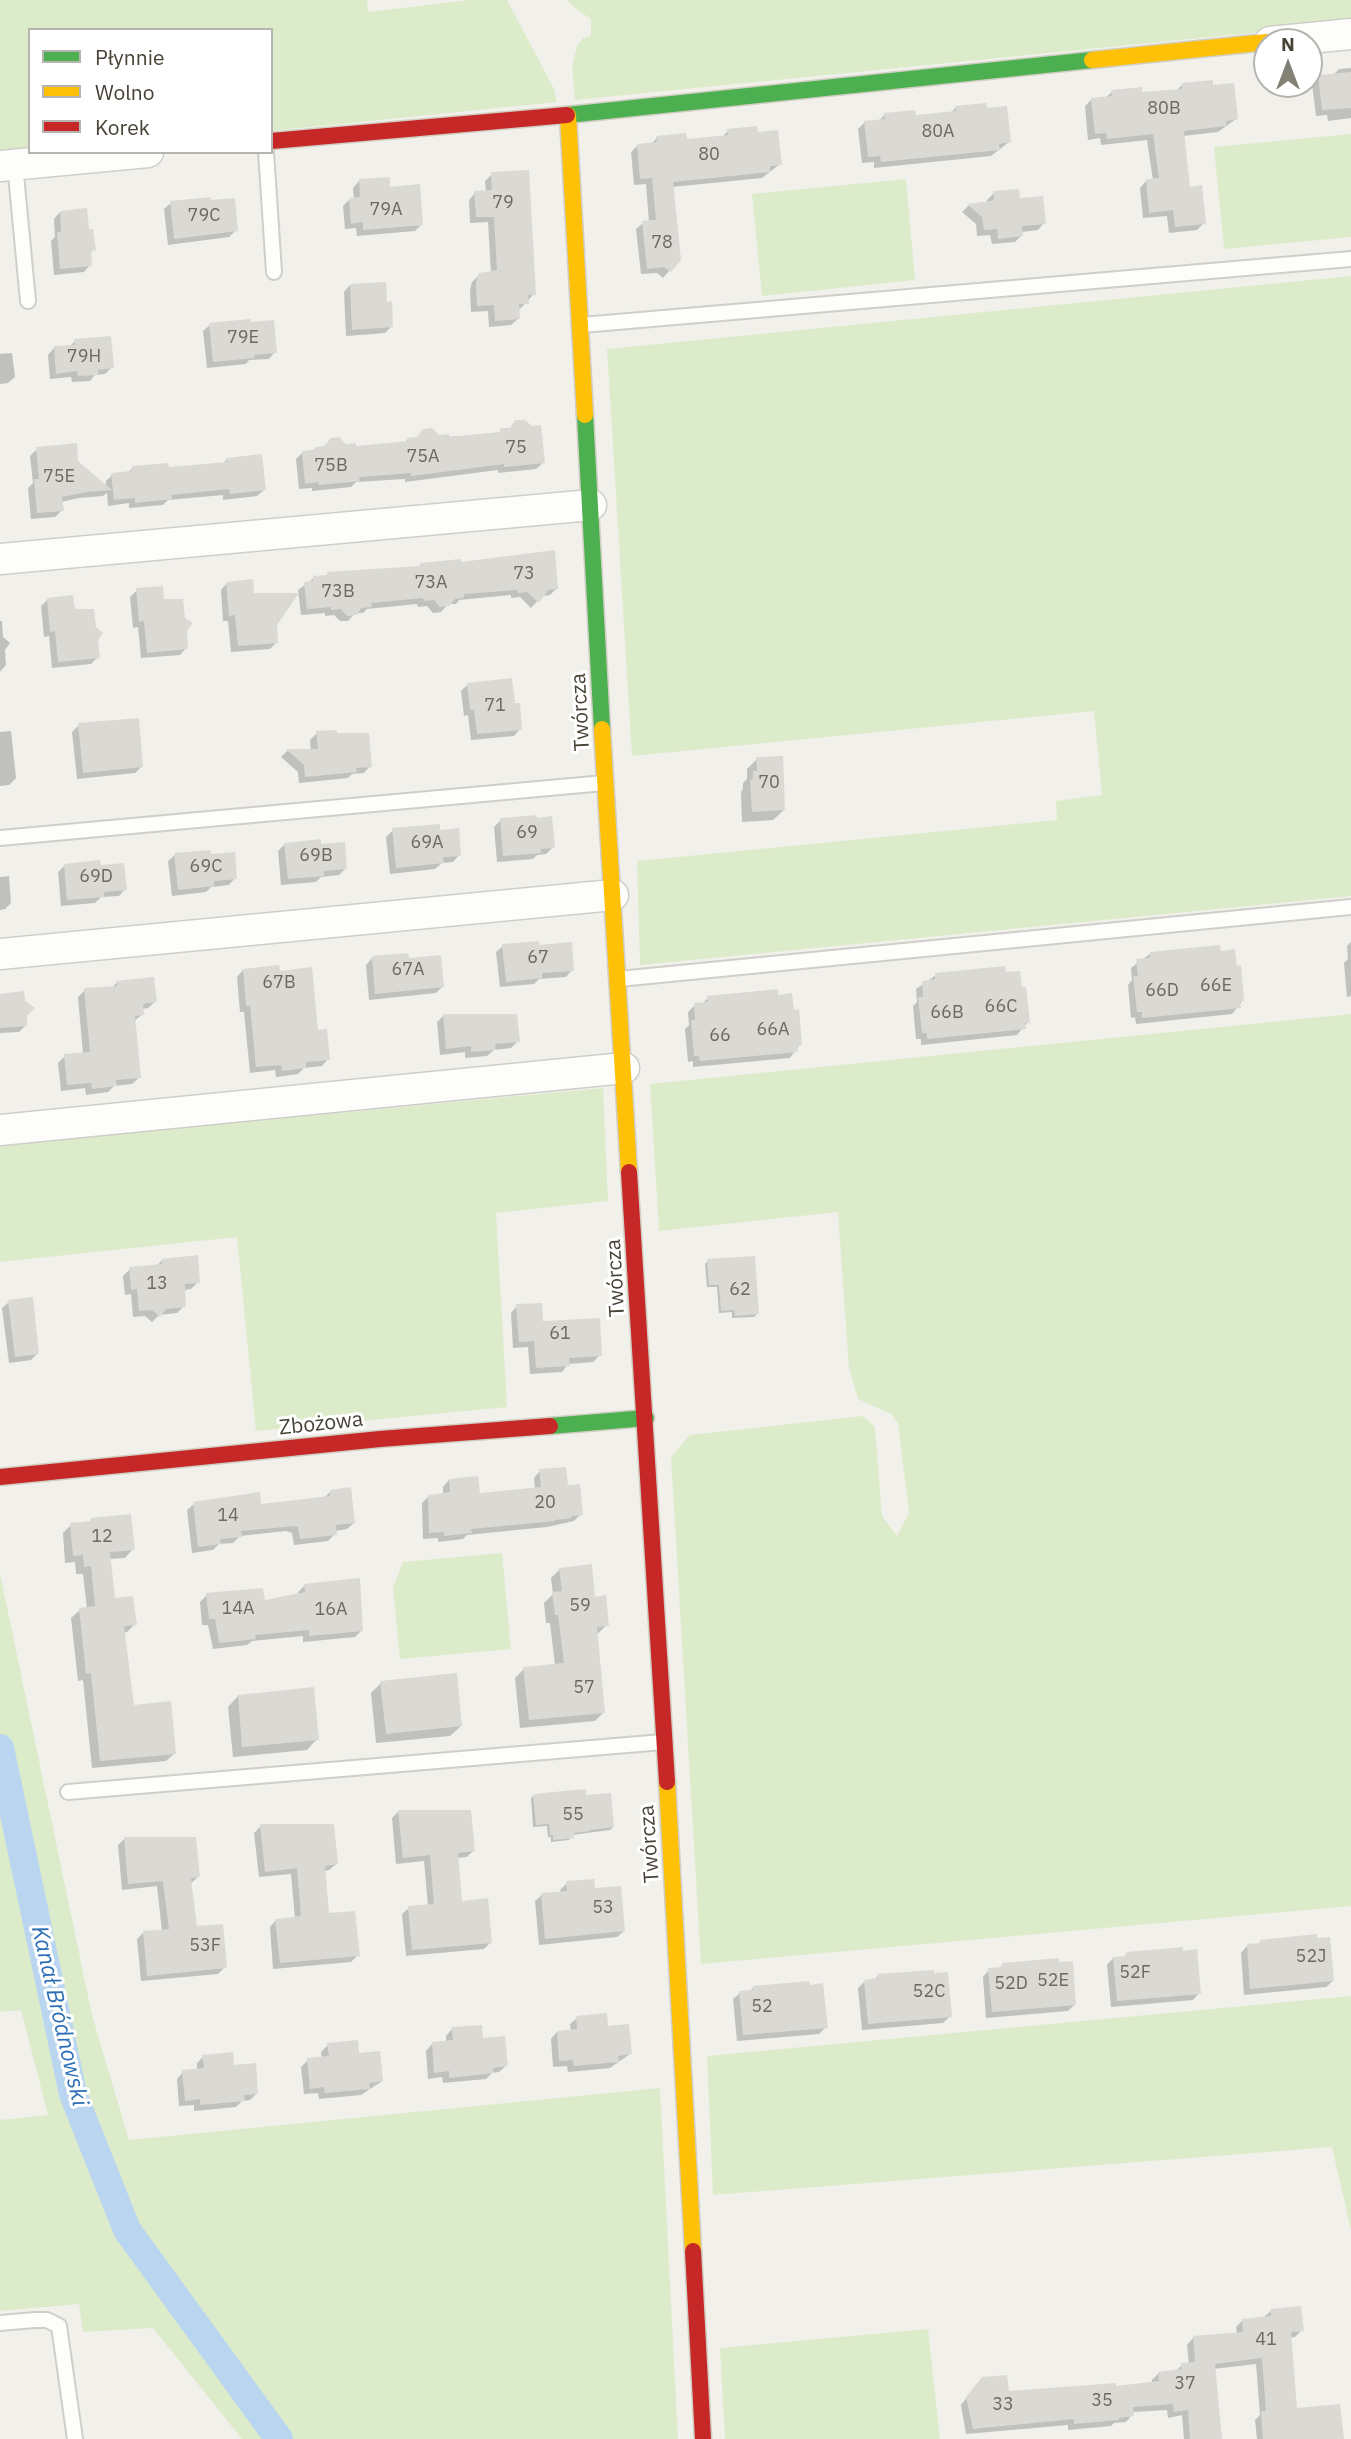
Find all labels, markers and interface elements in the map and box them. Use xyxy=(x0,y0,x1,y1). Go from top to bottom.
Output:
legend xyxy=(28,28,273,154)
north arrow xyxy=(1253,28,1323,98)
text: N xyxy=(1281,32,1295,56)
text: Płynnie xyxy=(95,43,164,71)
text: Wolno xyxy=(95,78,155,106)
house number: 80B xyxy=(1147,98,1181,120)
text: Korek xyxy=(95,113,150,141)
house number: 80A xyxy=(921,121,955,143)
house number: 80 xyxy=(698,144,720,166)
house number: 79 xyxy=(492,192,514,214)
house number: 79A xyxy=(369,199,403,221)
house number: 79C xyxy=(188,205,220,227)
house number: 78 xyxy=(651,232,673,254)
house number: 79E xyxy=(227,327,259,349)
house number: 79H xyxy=(67,346,101,368)
house number: 75 xyxy=(505,437,527,459)
house number: 75A xyxy=(406,446,440,468)
house number: 75B xyxy=(314,455,348,477)
house number: 75E xyxy=(43,466,75,488)
house number: 73 xyxy=(513,563,535,585)
house number: 73A xyxy=(414,572,448,594)
house number: 73B xyxy=(321,581,355,603)
street label: Twórcza xyxy=(566,672,596,752)
house number: 71 xyxy=(484,695,506,717)
house number: 70 xyxy=(758,772,780,794)
house number: 69 xyxy=(516,822,538,844)
house number: 69A xyxy=(410,832,444,854)
house number: 69B xyxy=(299,845,333,867)
house number: 69C xyxy=(190,856,222,878)
house number: 69D xyxy=(79,866,113,888)
house number: 67 xyxy=(527,947,549,969)
house number: 67A xyxy=(391,959,425,981)
house number: 67B xyxy=(262,972,296,994)
house number: 66E xyxy=(1200,975,1232,997)
house number: 66D xyxy=(1145,980,1179,1002)
house number: 66C xyxy=(985,996,1017,1018)
house number: 66B xyxy=(930,1002,964,1024)
house number: 66A xyxy=(756,1019,790,1041)
house number: 66 xyxy=(709,1025,731,1047)
street label: Twórcza xyxy=(601,1238,631,1318)
house number: 13 xyxy=(146,1273,168,1295)
house number: 62 xyxy=(729,1279,751,1301)
house number: 61 xyxy=(549,1323,571,1345)
street label: Zbożowa xyxy=(278,1407,364,1441)
house number: 20 xyxy=(534,1492,556,1514)
house number: 14 xyxy=(217,1505,239,1527)
house number: 12 xyxy=(91,1526,113,1548)
house number: 59 xyxy=(569,1595,591,1617)
house number: 14A xyxy=(221,1598,255,1620)
house number: 16A xyxy=(314,1599,348,1621)
house number: 57 xyxy=(573,1677,595,1699)
house number: 55 xyxy=(562,1804,584,1826)
street label: Twórcza xyxy=(635,1804,665,1884)
house number: 53 xyxy=(592,1897,614,1919)
water label: Kanał Bródnowski xyxy=(25,1923,93,2109)
house number: 53F xyxy=(189,1935,221,1957)
house number: 52J xyxy=(1296,1946,1326,1968)
house number: 52F xyxy=(1119,1962,1151,1984)
house number: 52E xyxy=(1037,1970,1069,1992)
house number: 52D xyxy=(994,1973,1028,1995)
house number: 52C xyxy=(913,1981,945,2003)
house number: 52 xyxy=(751,1996,773,2018)
house number: 41 xyxy=(1255,2329,1277,2351)
house number: 37 xyxy=(1174,2373,1196,2395)
house number: 35 xyxy=(1091,2390,1113,2412)
house number: 33 xyxy=(992,2394,1014,2416)

